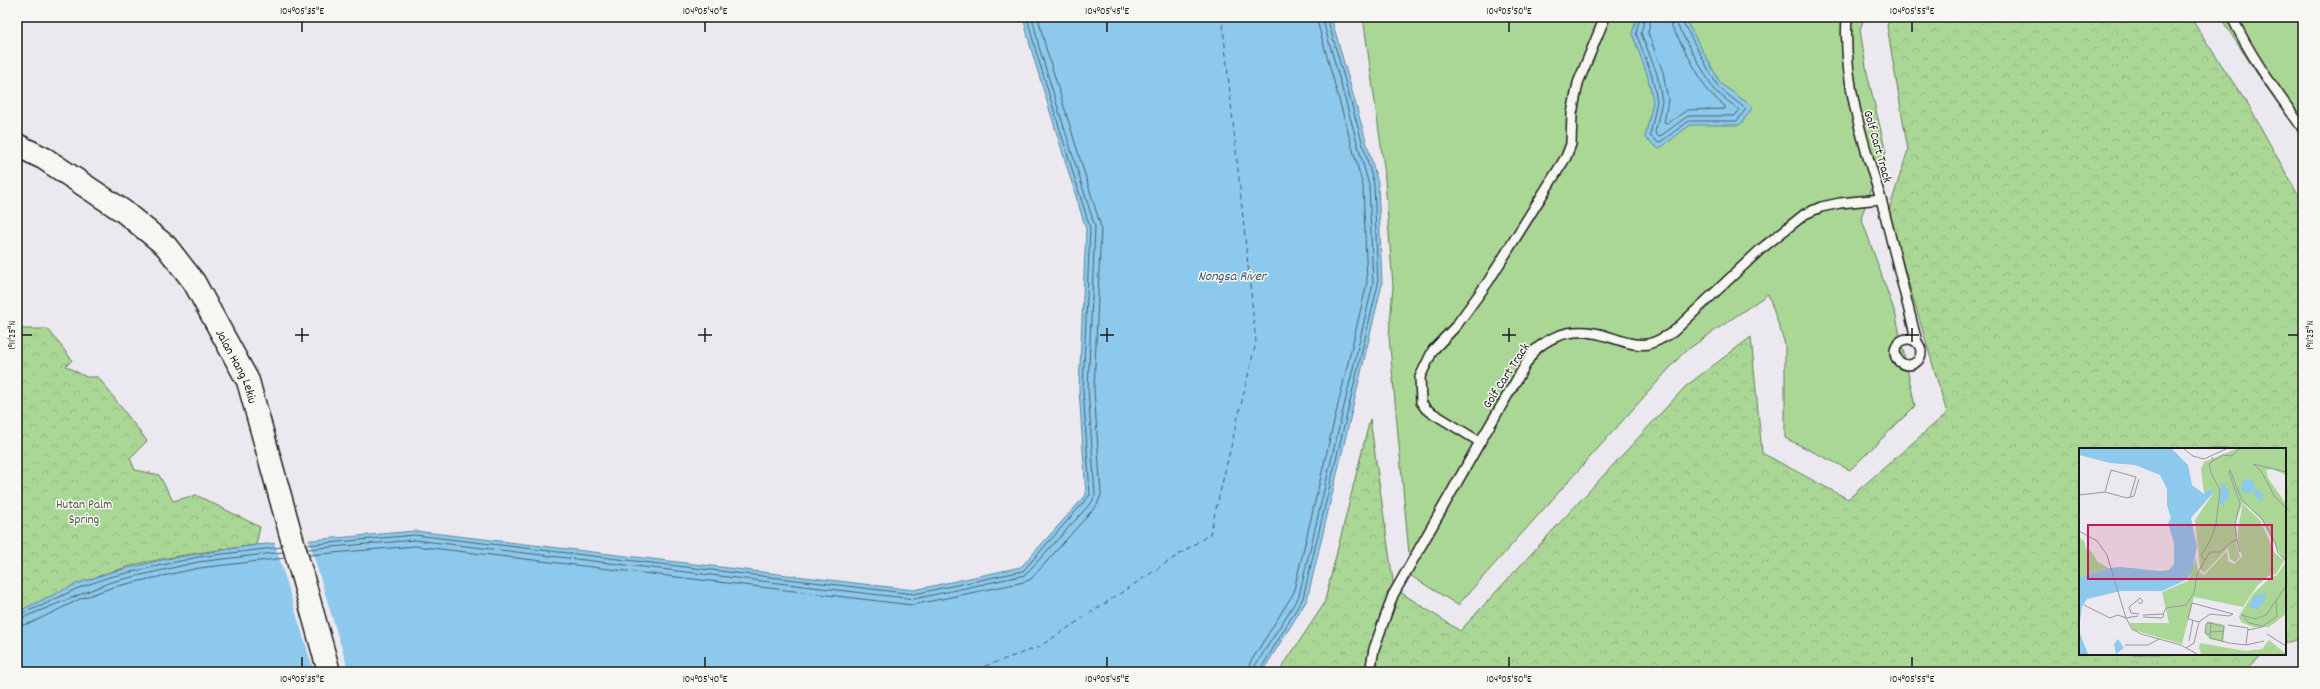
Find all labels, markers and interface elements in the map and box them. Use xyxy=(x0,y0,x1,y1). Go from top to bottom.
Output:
text: 104°05'35"E xyxy=(280,5,325,19)
text: 104°05'40"E xyxy=(683,5,728,19)
text: 104°05'45"E xyxy=(1085,5,1129,19)
text: 104°05'50"E xyxy=(1486,5,1532,19)
text: 104°05'55"E xyxy=(1890,5,1935,19)
street label: Golf Cart Track xyxy=(1857,108,1896,185)
water label: Nongsa River xyxy=(1198,267,1268,287)
text: 1°11'25"N xyxy=(6,320,20,350)
text: 1°11'25"N xyxy=(2304,320,2318,350)
street label: Jalan Hang Lekiu xyxy=(210,326,261,406)
street label: Golf Cart Track xyxy=(1479,340,1535,413)
inset map xyxy=(2079,448,2286,655)
park label: Hutan Palm Spring xyxy=(56,496,112,530)
text: 104°05'35"E xyxy=(280,673,325,687)
text: 104°05'40"E xyxy=(683,673,728,687)
text: 104°05'45"E xyxy=(1085,673,1129,687)
text: 104°05'50"E xyxy=(1486,673,1532,687)
text: 104°05'55"E xyxy=(1890,673,1935,687)

